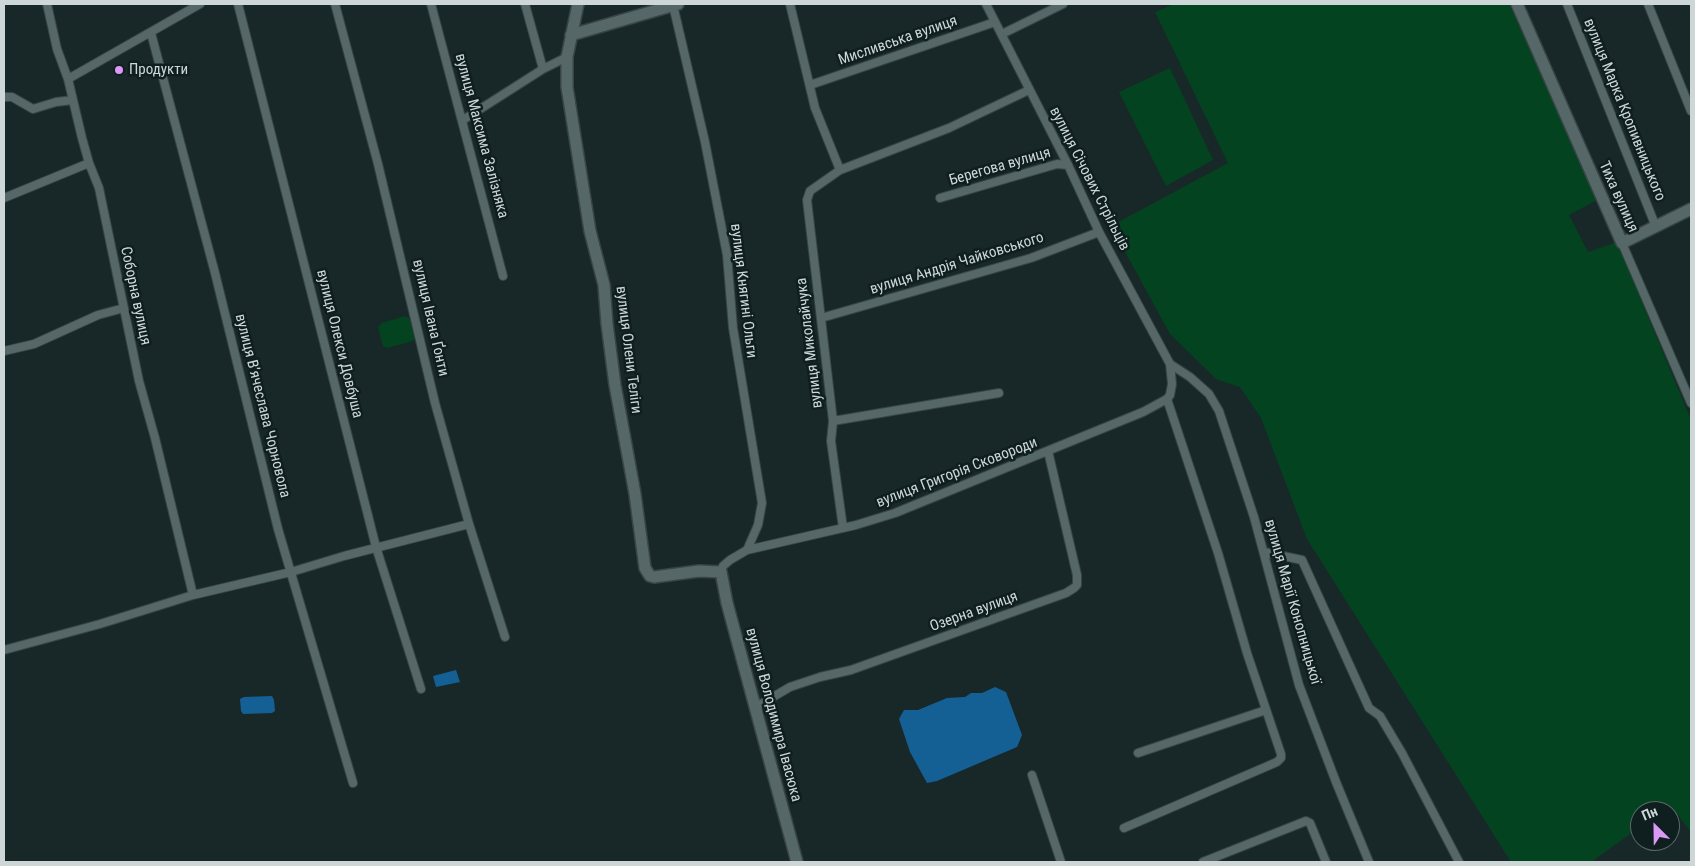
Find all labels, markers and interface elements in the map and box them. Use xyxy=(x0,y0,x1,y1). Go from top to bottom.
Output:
street label: Мисливська вулиця xyxy=(836,12,960,70)
street label: вулиця Марка Кропивницького xyxy=(1579,16,1669,204)
street label: вулиця Максима Залізняка xyxy=(450,52,512,220)
place label: Продукти xyxy=(129,61,188,79)
marker: Продукти xyxy=(113,64,125,76)
street label: вулиця Січових Стрільців xyxy=(1045,104,1133,254)
street label: Берегова вулиця xyxy=(947,144,1053,190)
street label: Тиха вулиця xyxy=(1594,159,1642,235)
street label: вулиця Княгині Ольги xyxy=(726,223,760,359)
street label: вулиця Андрія Чайковського xyxy=(868,229,1046,299)
street label: Соборна вулиця xyxy=(116,245,154,347)
street label: вулиця Івана Ґонти xyxy=(408,258,452,378)
street label: вулиця Олекси Довбуша xyxy=(312,268,366,420)
street label: вулиця Миколайчука xyxy=(793,277,827,409)
street label: вулиця Олени Теліги xyxy=(611,285,645,415)
street label: вулиця Вʼячеслава Чорновола xyxy=(230,312,294,500)
street label: вулиця Григорія Сковороди xyxy=(874,434,1040,512)
street label: вулиця Марії Конопницької xyxy=(1260,518,1324,686)
street label: Озерна вулиця xyxy=(928,588,1020,636)
street label: вулиця Володимира Івасюка xyxy=(741,626,805,804)
north arrow xyxy=(1630,801,1680,851)
text: Пн xyxy=(1639,803,1660,824)

